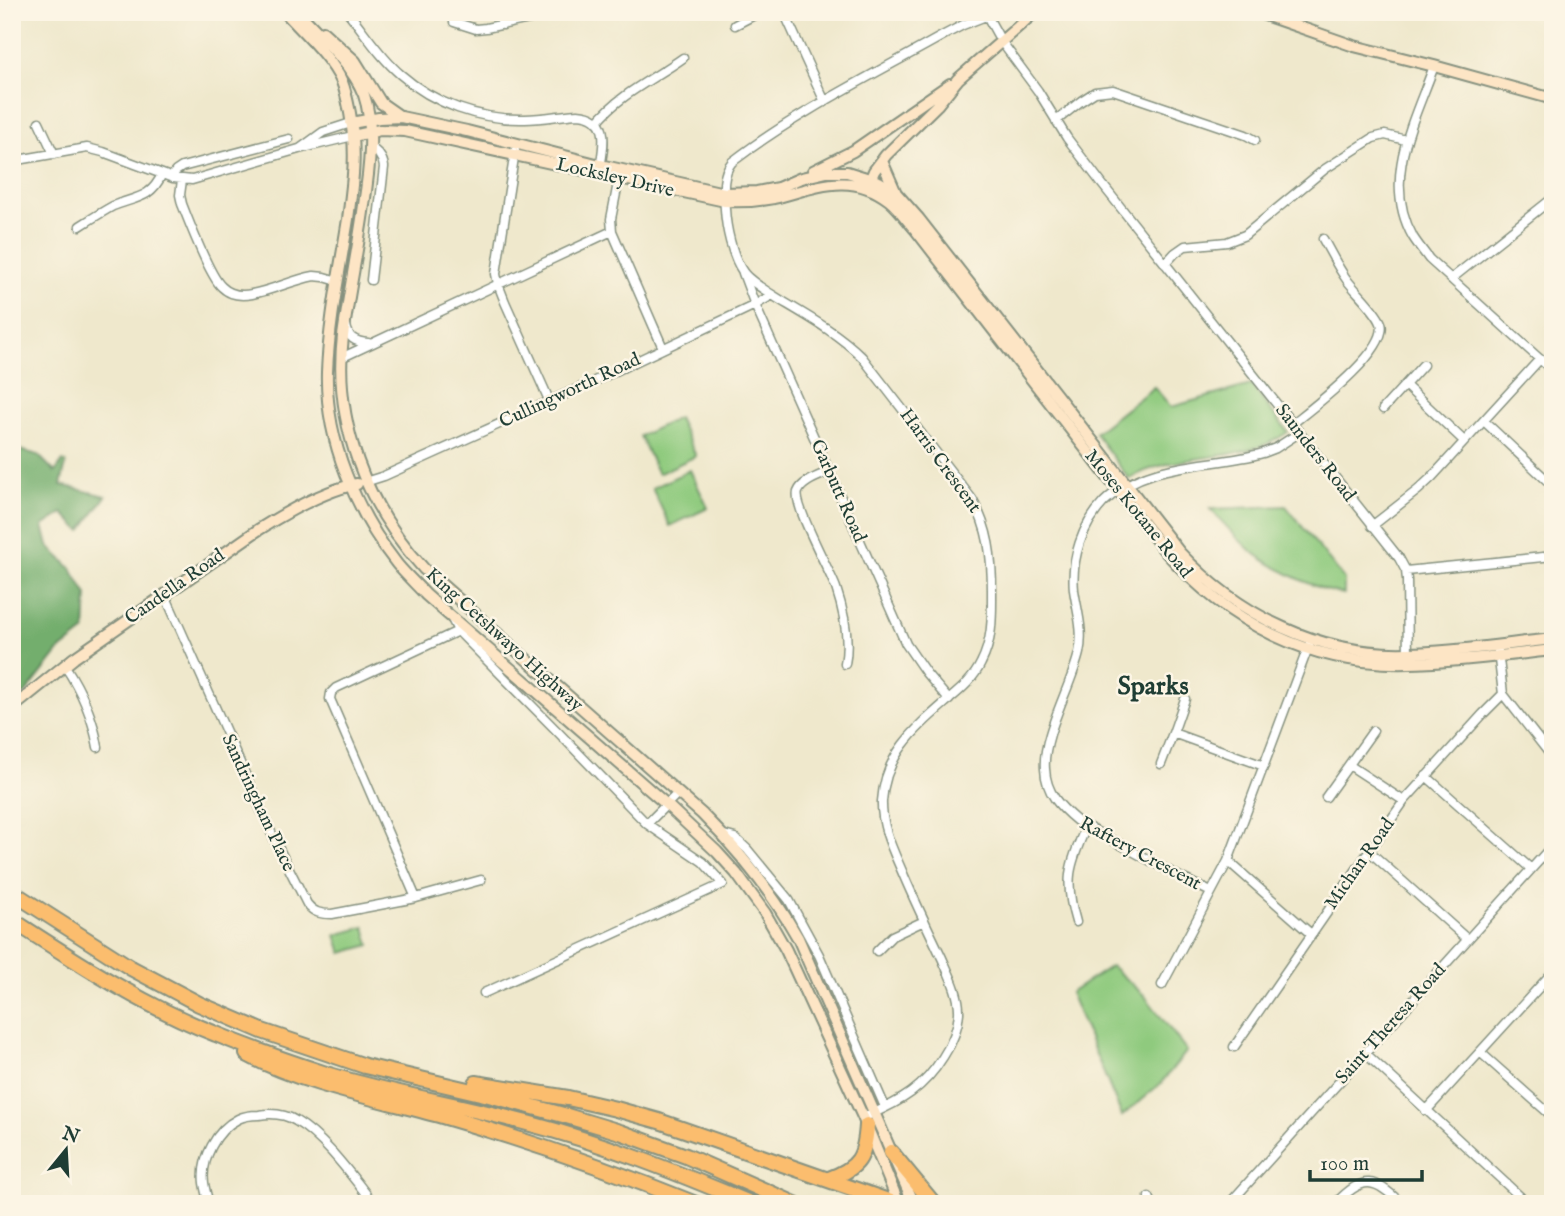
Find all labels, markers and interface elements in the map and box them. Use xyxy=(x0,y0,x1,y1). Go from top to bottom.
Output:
street label: Locksley Drive xyxy=(554,153,677,203)
street label: Cullingworth Road xyxy=(496,347,645,434)
street label: Saunders Road xyxy=(1269,399,1361,507)
street label: Harris Crescent xyxy=(894,404,986,518)
street label: Garbutt Road xyxy=(805,436,872,547)
street label: Moses Kotane Road xyxy=(1079,445,1198,584)
street label: Candella Road xyxy=(120,543,230,630)
street label: King Cetshwayo Highway xyxy=(420,563,588,718)
district label: Sparks xyxy=(1117,670,1189,703)
street label: Sandringham Place xyxy=(216,730,301,876)
street label: Raftery Crescent xyxy=(1075,812,1205,896)
street label: Michan Road xyxy=(1320,813,1401,915)
street label: Saint Theresa Road xyxy=(1331,958,1452,1089)
north arrow xyxy=(32,1114,102,1184)
text: N xyxy=(58,1121,83,1150)
scale bar xyxy=(1310,1139,1422,1183)
text: 100 m xyxy=(1320,1151,1369,1178)

